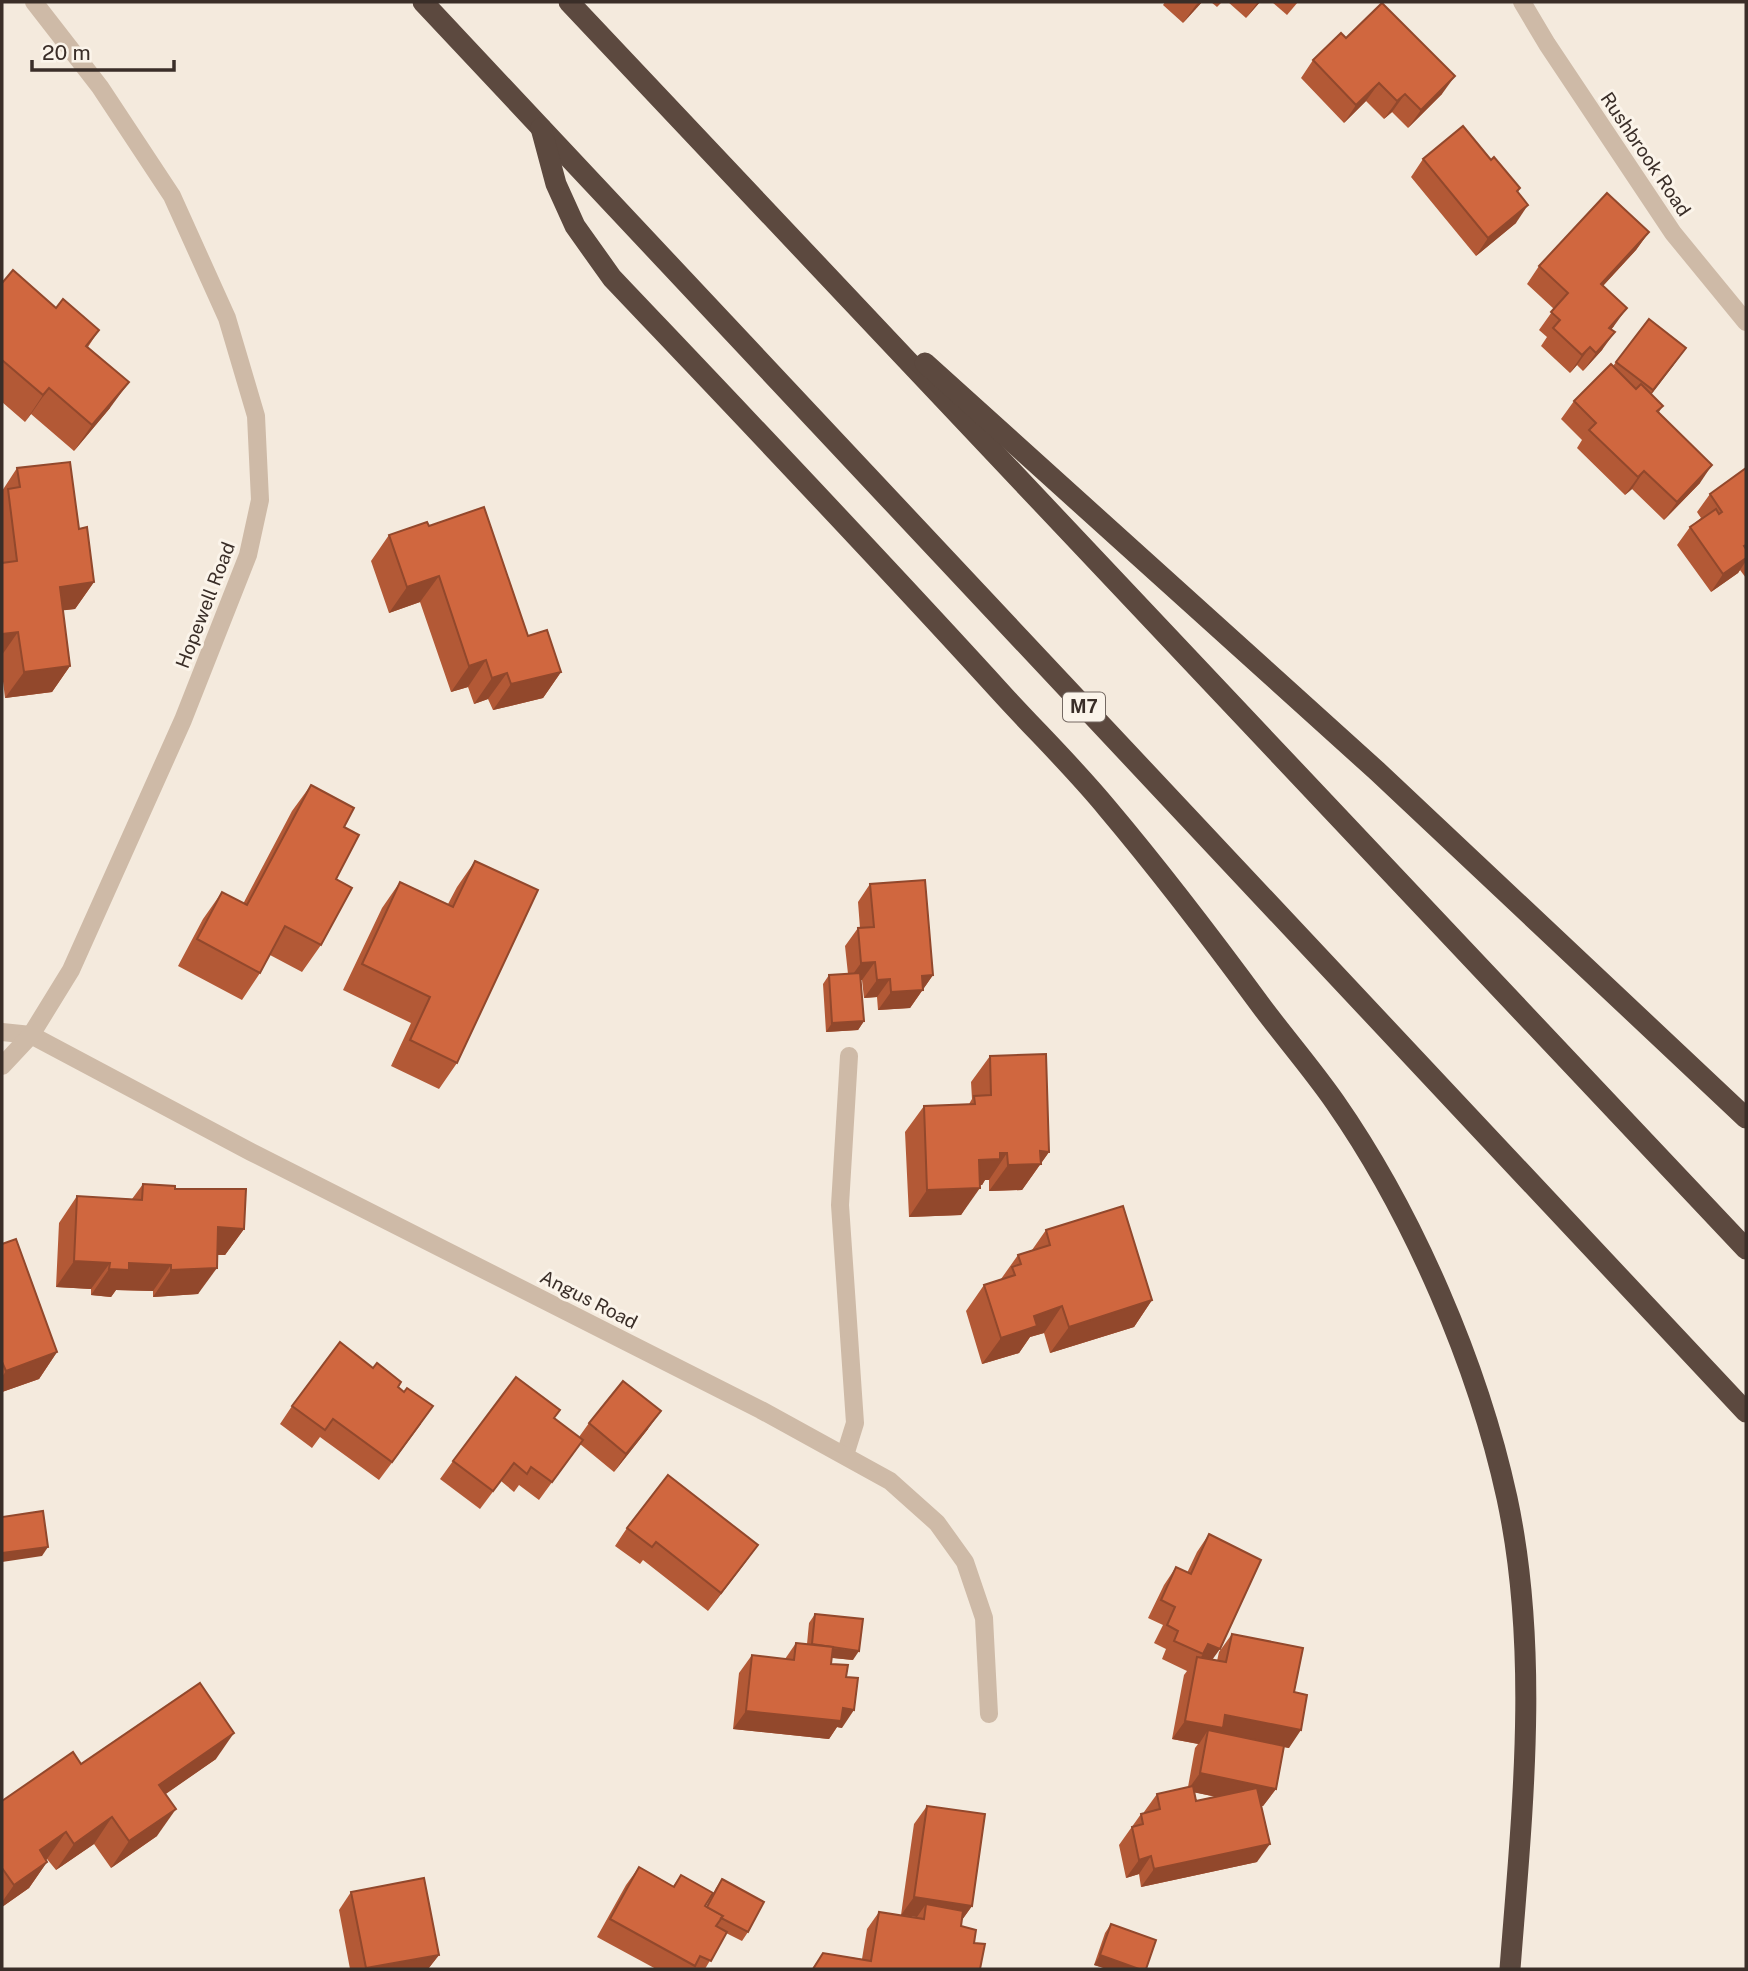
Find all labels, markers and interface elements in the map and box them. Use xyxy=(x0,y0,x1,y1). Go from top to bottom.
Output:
scale bar xyxy=(32,28,173,72)
text: 20 m xyxy=(42,40,91,65)
street label: Rushbrook Road xyxy=(1596,88,1696,220)
street label: Hopewell Road xyxy=(171,539,239,671)
road number: M7 xyxy=(1063,692,1105,722)
street label: Angus Road xyxy=(537,1265,641,1333)

